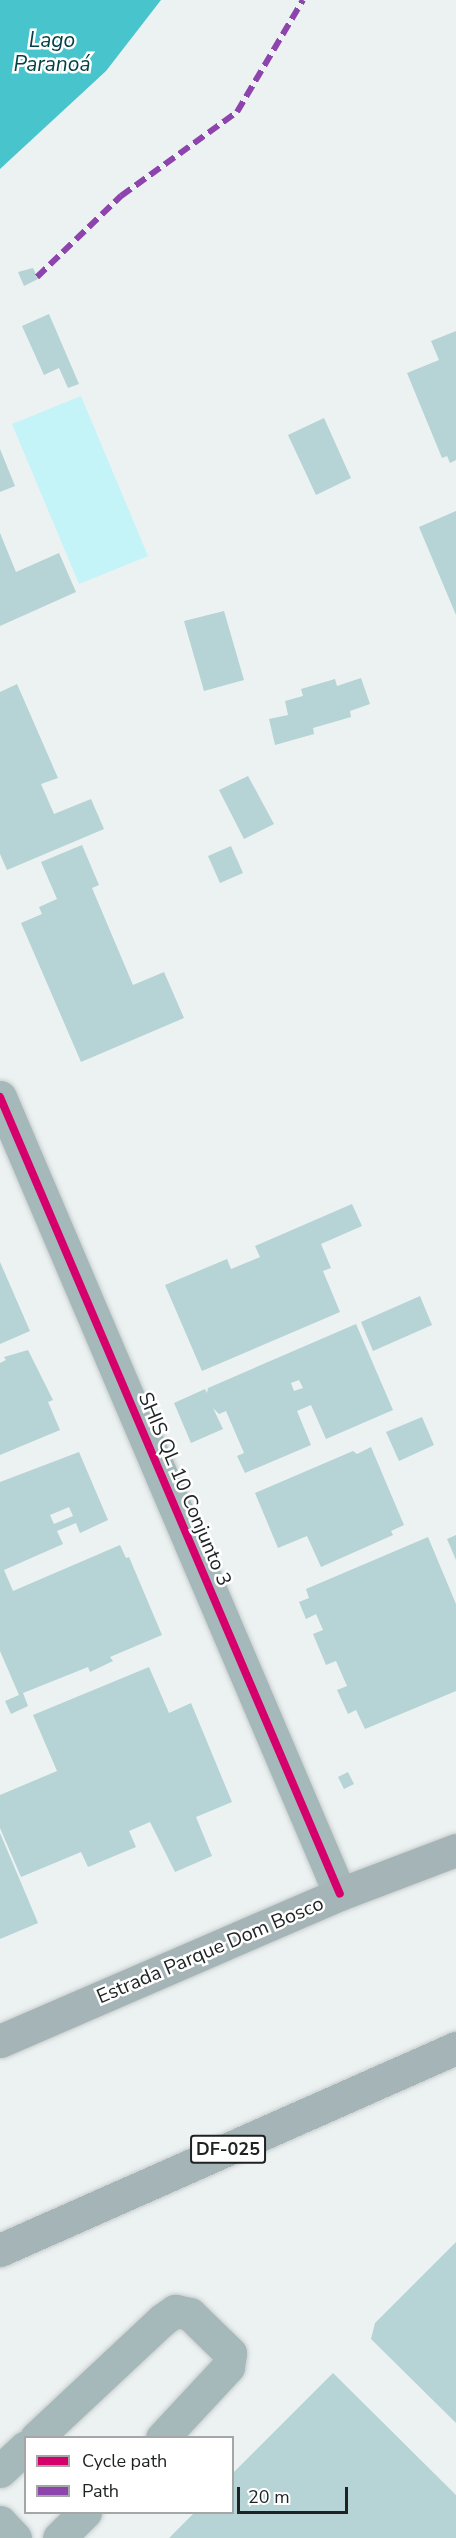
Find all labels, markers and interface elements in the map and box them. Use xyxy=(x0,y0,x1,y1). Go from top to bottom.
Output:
water label: Lago Paranoá xyxy=(13,27,91,77)
street label: SHIS QL 10 Conjunto 3 xyxy=(133,1388,237,1590)
street label: Estrada Parque Dom Bosco xyxy=(93,1891,327,2009)
road number: DF-025 xyxy=(189,2134,267,2164)
legend xyxy=(24,2436,234,2514)
text: Cycle path xyxy=(82,2449,167,2473)
scale bar xyxy=(240,2475,351,2513)
text: Path xyxy=(82,2479,119,2503)
text: 20 m xyxy=(248,2485,290,2509)

